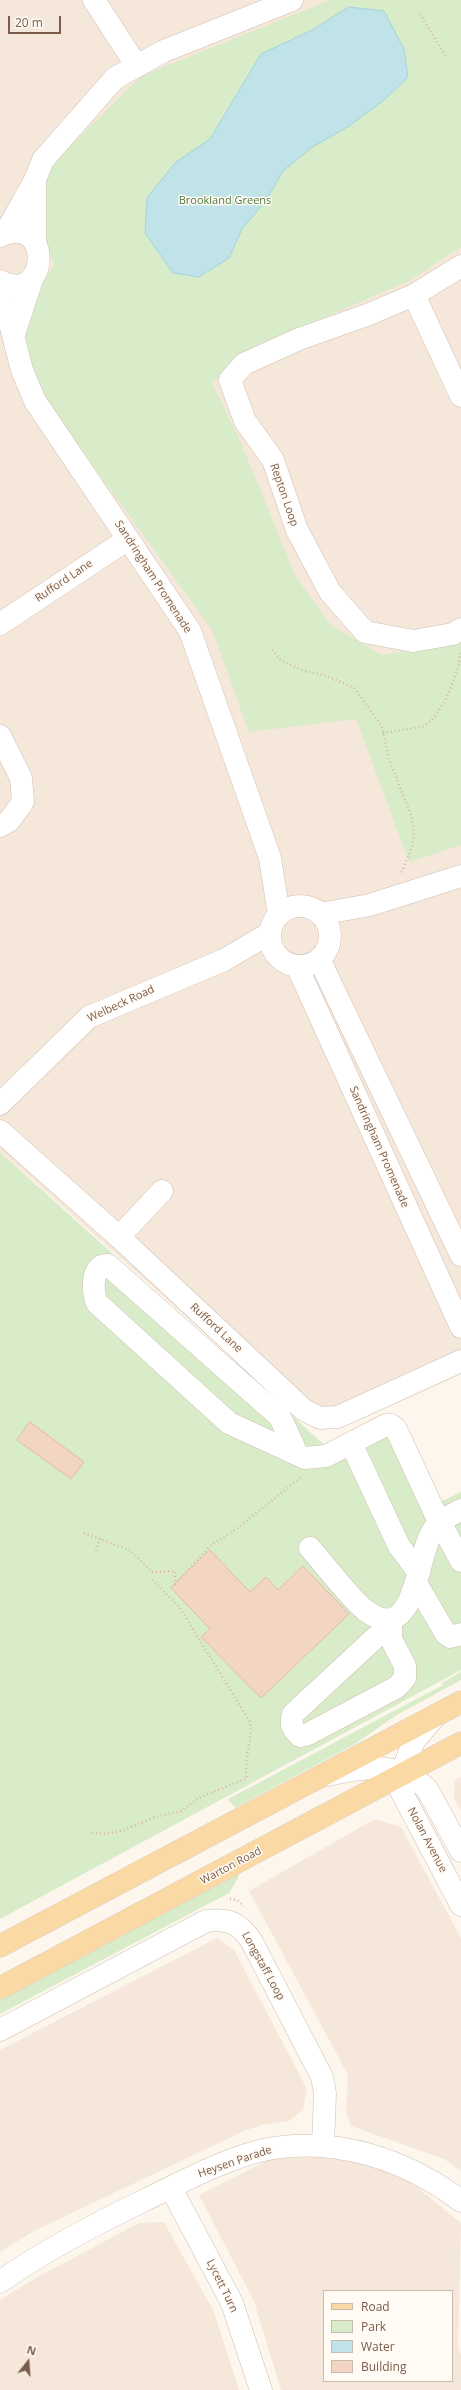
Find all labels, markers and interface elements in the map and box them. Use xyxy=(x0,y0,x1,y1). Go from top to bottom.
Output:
scale bar xyxy=(10,8,63,34)
text: 20 m xyxy=(15,14,43,31)
park label: Brookland Greens xyxy=(179,194,271,208)
street label: Repton Loop xyxy=(267,462,301,528)
street label: Sandringham Promenade xyxy=(112,518,194,636)
street label: Rufford Lane xyxy=(33,557,95,605)
street label: Welbeck Road xyxy=(86,983,156,1025)
street label: Sandringham Promenade xyxy=(346,1084,412,1210)
street label: Rufford Lane xyxy=(187,1301,245,1355)
street label: Nolan Avenue xyxy=(404,1805,450,1875)
street label: Warton Road xyxy=(198,1844,264,1888)
street label: Longstaff Loop xyxy=(239,1929,287,2003)
street label: Heysen Parade xyxy=(196,2143,274,2181)
street label: Lycett Turn xyxy=(203,2257,241,2315)
legend xyxy=(323,2290,453,2382)
text: Road xyxy=(361,2298,390,2315)
text: Park xyxy=(361,2318,386,2335)
text: Water xyxy=(361,2338,395,2355)
north arrow xyxy=(8,2342,48,2382)
text: N xyxy=(25,2342,38,2359)
text: Building xyxy=(361,2358,406,2375)

